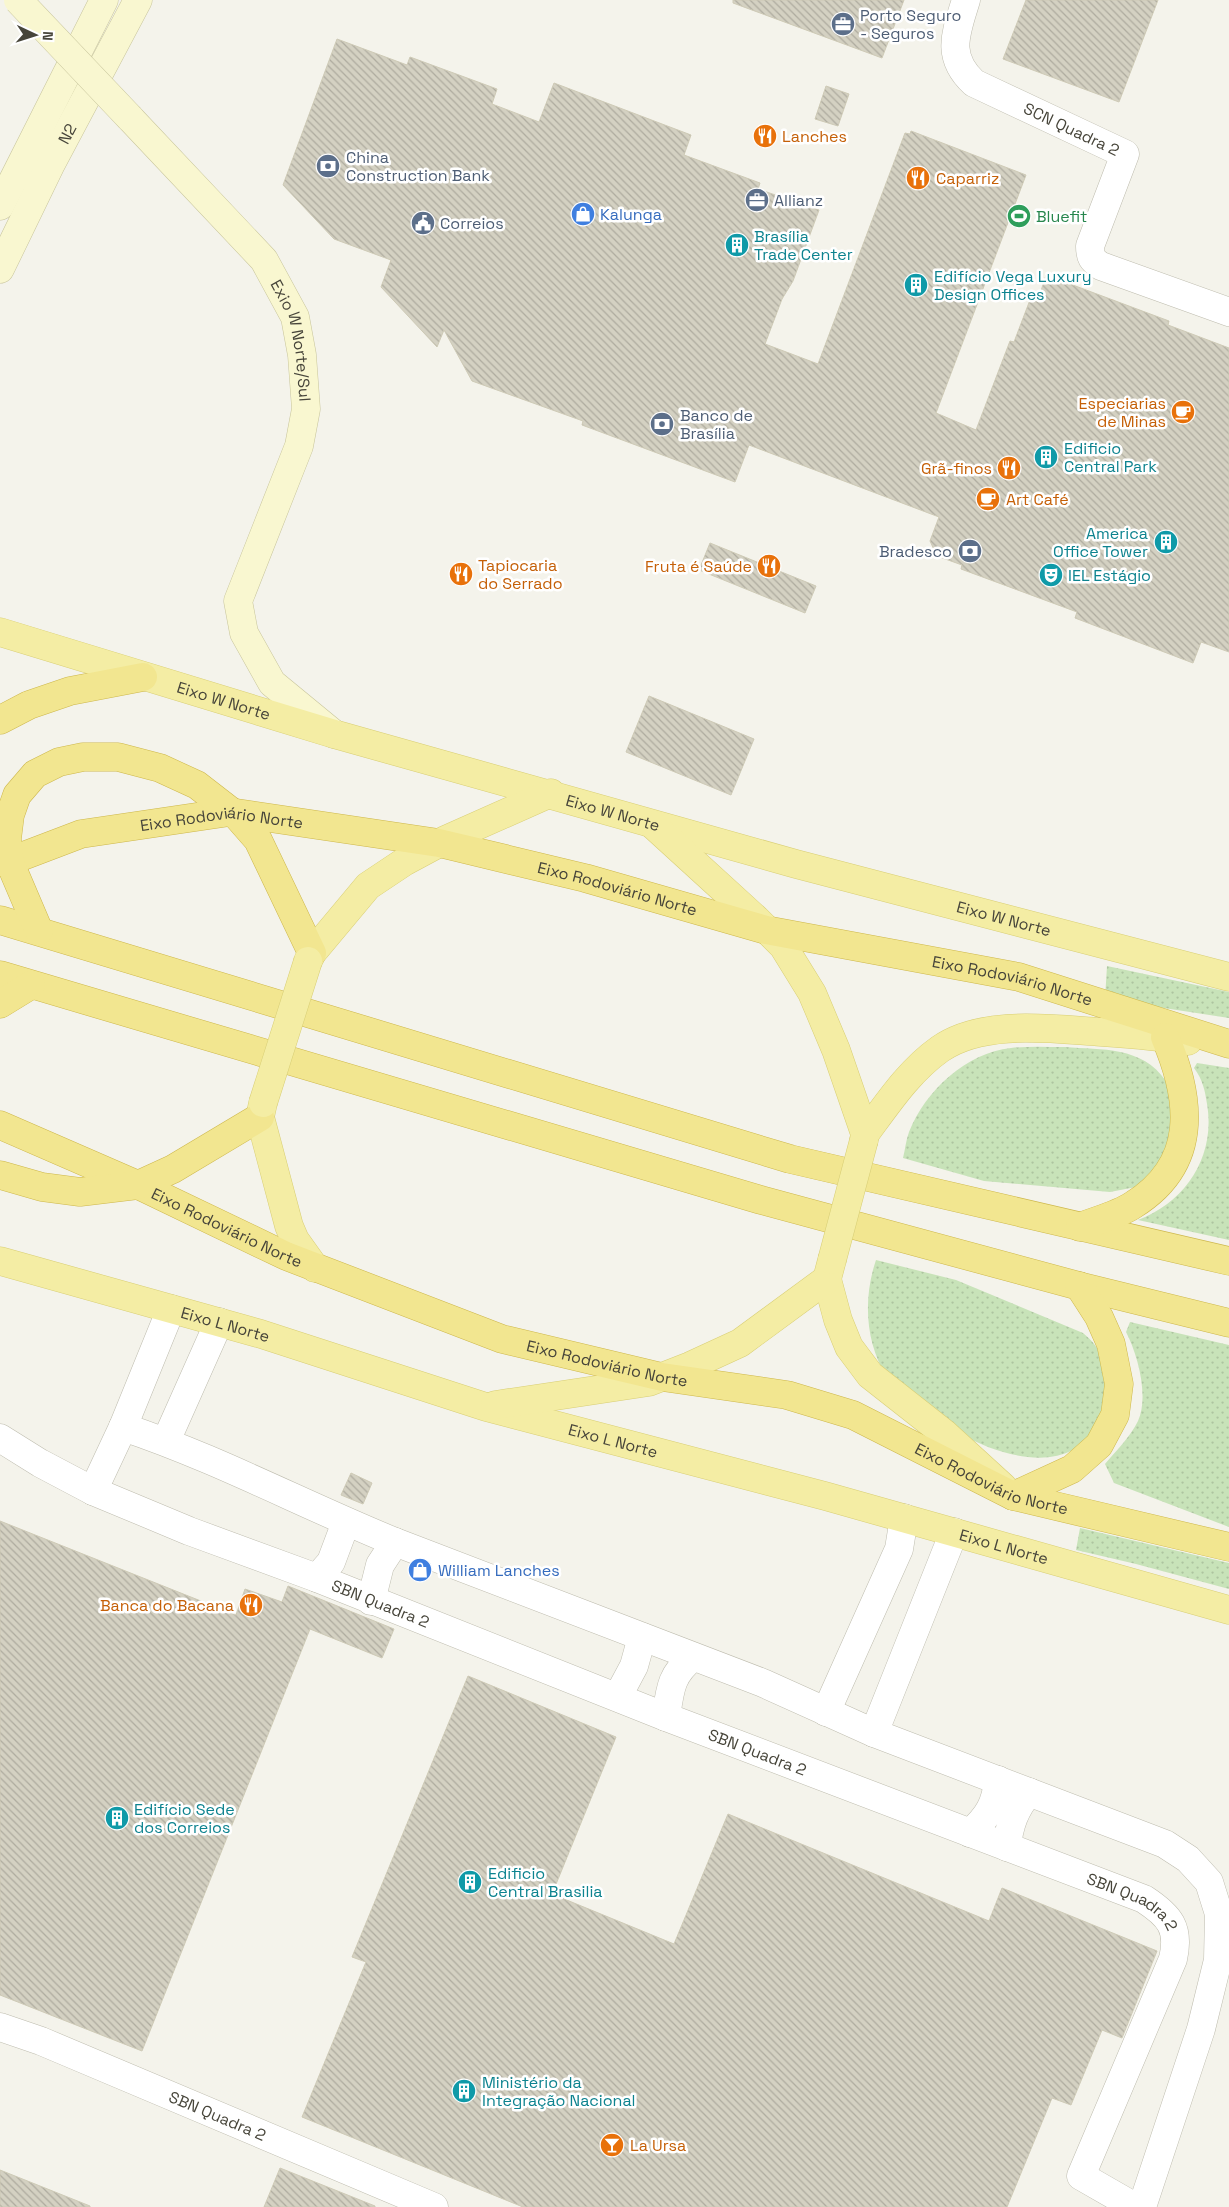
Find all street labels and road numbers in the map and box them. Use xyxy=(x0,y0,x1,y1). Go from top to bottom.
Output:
street label: SCN Quadra 2 xyxy=(1020,98,1123,161)
street label: N2 xyxy=(53,120,82,148)
street label: Exio W Norte/Sul xyxy=(266,276,315,402)
street label: Eixo W Norte xyxy=(174,677,273,725)
street label: Eixo W Norte xyxy=(563,790,662,836)
street label: Eixo Rodoviário Norte xyxy=(139,802,304,836)
street label: Eixo Rodoviário Norte xyxy=(535,857,700,921)
street label: Eixo W Norte xyxy=(954,896,1053,941)
street label: Eixo Rodoviário Norte xyxy=(930,951,1095,1011)
street label: Eixo Rodoviário Norte xyxy=(148,1183,305,1272)
street label: Eixo L Norte xyxy=(178,1302,272,1347)
street label: Eixo Rodoviário Norte xyxy=(524,1335,689,1392)
street label: Eixo L Norte xyxy=(566,1419,660,1463)
street label: Eixo Rodoviário Norte xyxy=(911,1438,1070,1520)
street label: Eixo L Norte xyxy=(957,1524,1051,1570)
street label: SBN Quadra 2 xyxy=(328,1575,433,1633)
street label: SBN Quadra 2 xyxy=(705,1724,809,1781)
street label: SBN Quadra 2 xyxy=(1084,1868,1183,1934)
street label: SBN Quadra 2 xyxy=(166,2086,269,2146)

